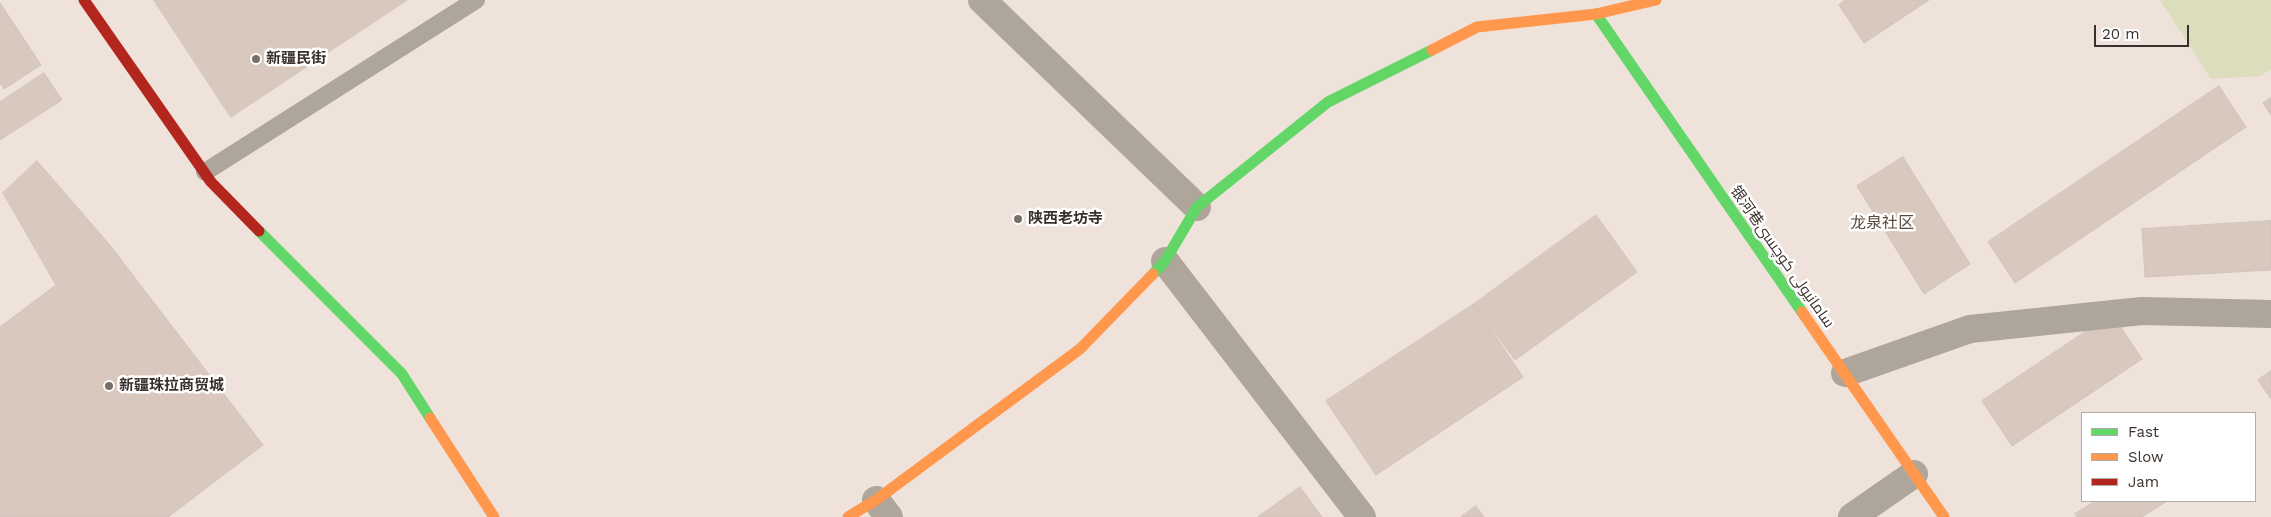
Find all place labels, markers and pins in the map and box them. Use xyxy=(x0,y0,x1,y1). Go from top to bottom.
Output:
place label: 新疆民街 xyxy=(266,50,326,68)
marker: 新疆民街 xyxy=(250,53,262,65)
place label: 陕西老坊寺 xyxy=(1028,210,1103,228)
marker: 陕西老坊寺 xyxy=(1012,213,1024,225)
place label: 新疆珠拉商贸城 xyxy=(119,377,224,395)
marker: 新疆珠拉商贸城 xyxy=(103,380,115,392)

